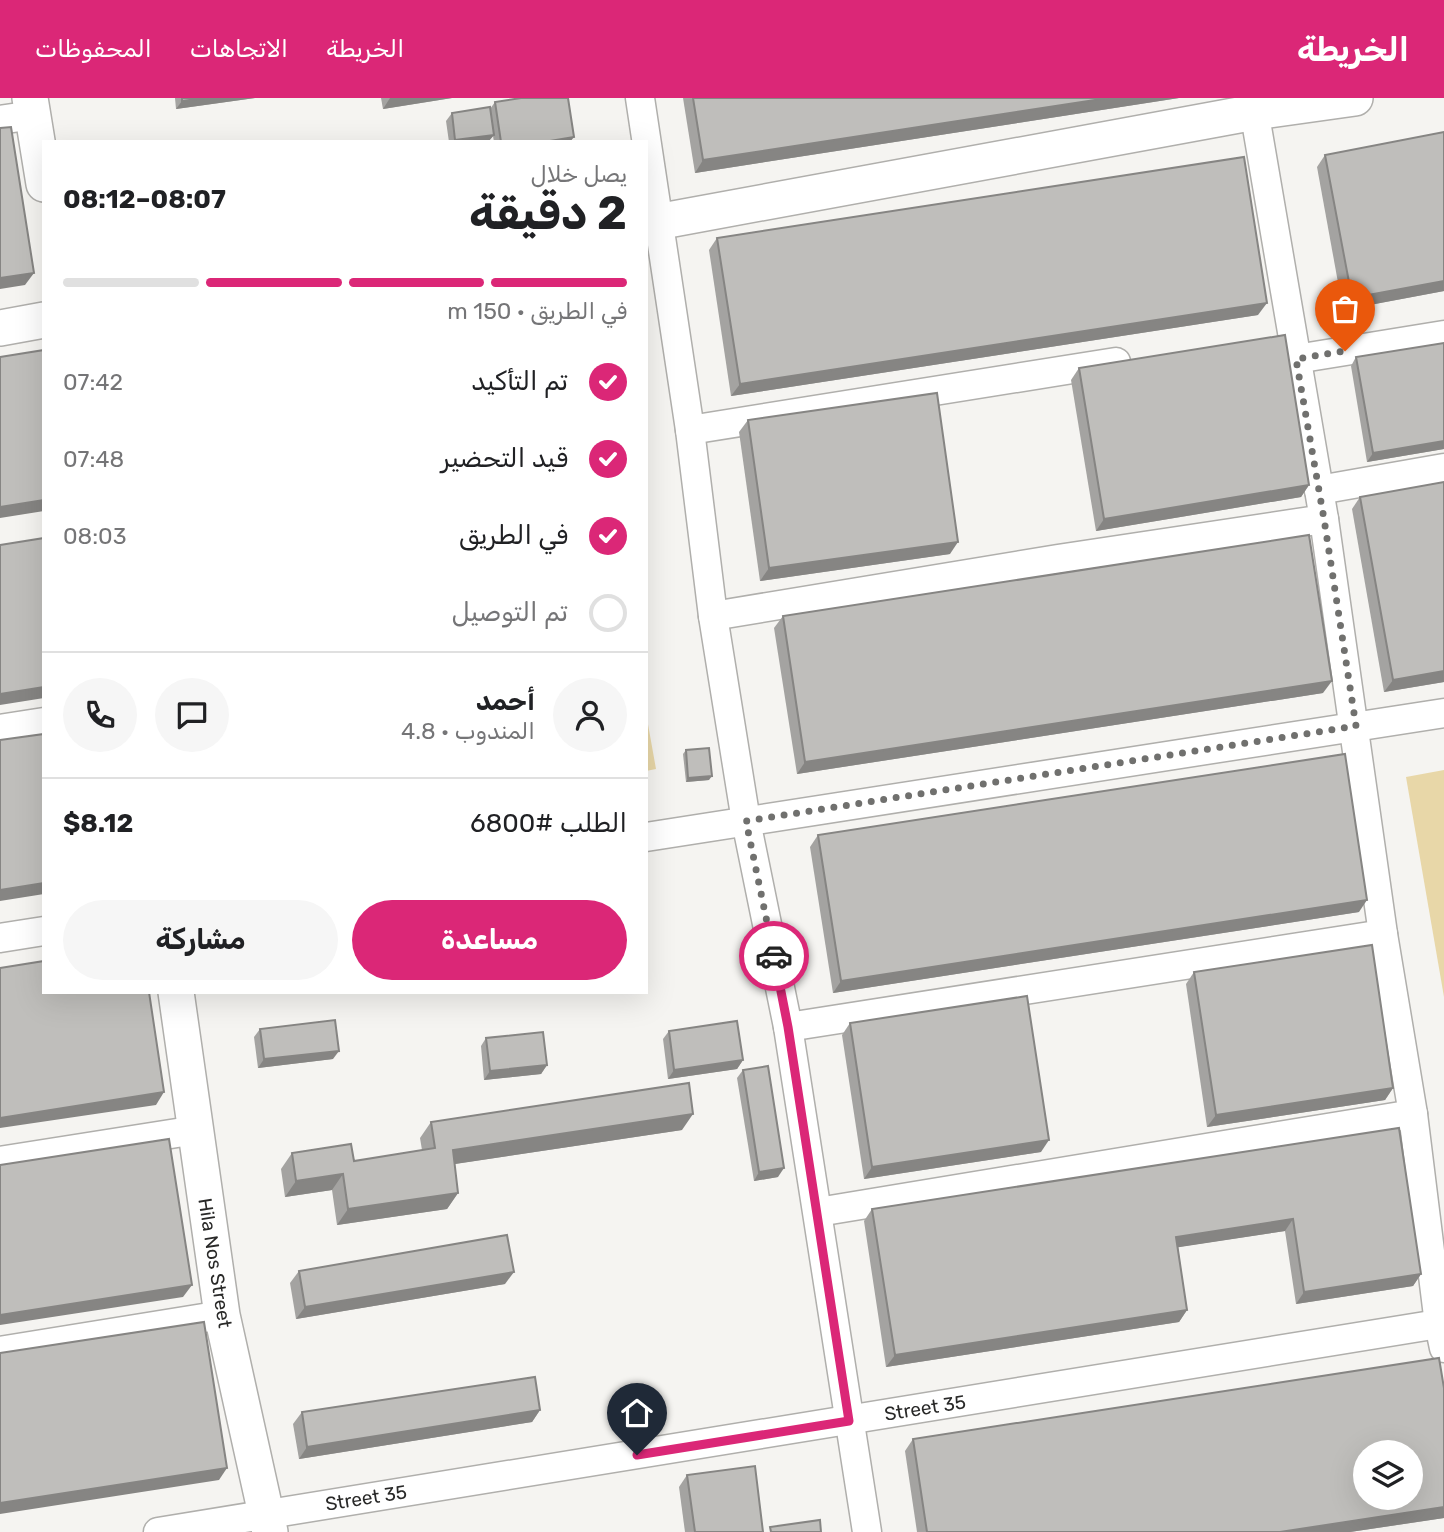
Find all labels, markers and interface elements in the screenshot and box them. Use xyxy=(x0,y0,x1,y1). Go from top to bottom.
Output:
text: الخريطة xyxy=(1297,30,1409,69)
text: المحفوظات xyxy=(35,35,152,63)
text: الاتجاهات xyxy=(190,35,288,63)
text: الخريطة xyxy=(326,35,404,63)
text: يصل خلال xyxy=(531,160,627,188)
text: 08:07–08:12 xyxy=(63,184,226,215)
text: 2 دقيقة xyxy=(469,186,627,241)
pin xyxy=(1315,279,1375,351)
icon: bag xyxy=(1326,290,1364,328)
text: في الطريق · 150 m xyxy=(447,297,627,325)
icon: check xyxy=(589,363,627,401)
text: تم التأكيد xyxy=(471,366,568,397)
text: 07:42 xyxy=(63,368,123,396)
icon: check xyxy=(589,440,627,478)
text: قيد التحضير xyxy=(441,443,568,474)
text: 07:48 xyxy=(63,445,124,473)
icon: check xyxy=(589,517,627,555)
text: في الطريق xyxy=(459,520,568,551)
text: 08:03 xyxy=(63,522,127,550)
text: تم التوصيل xyxy=(451,597,568,628)
button: phone xyxy=(63,678,137,752)
button: chat xyxy=(155,678,229,752)
button: person xyxy=(553,678,627,752)
text: أحمد xyxy=(476,686,535,717)
text: المندوب · 4.8 xyxy=(401,717,535,745)
text: $8.12 xyxy=(63,808,133,839)
text: الطلب #6800 xyxy=(470,808,627,839)
button: مشاركة xyxy=(63,900,338,980)
button: مساعدة xyxy=(352,900,627,980)
courier xyxy=(739,921,809,991)
icon: car xyxy=(755,937,793,975)
street label: Hila Nos Street xyxy=(193,1196,237,1330)
pin xyxy=(607,1383,667,1455)
street label: Street 35 xyxy=(883,1390,967,1426)
icon: home xyxy=(618,1394,656,1432)
map controls xyxy=(1353,1440,1423,1510)
button: layers xyxy=(1353,1440,1423,1510)
street label: Street 35 xyxy=(324,1480,408,1516)

